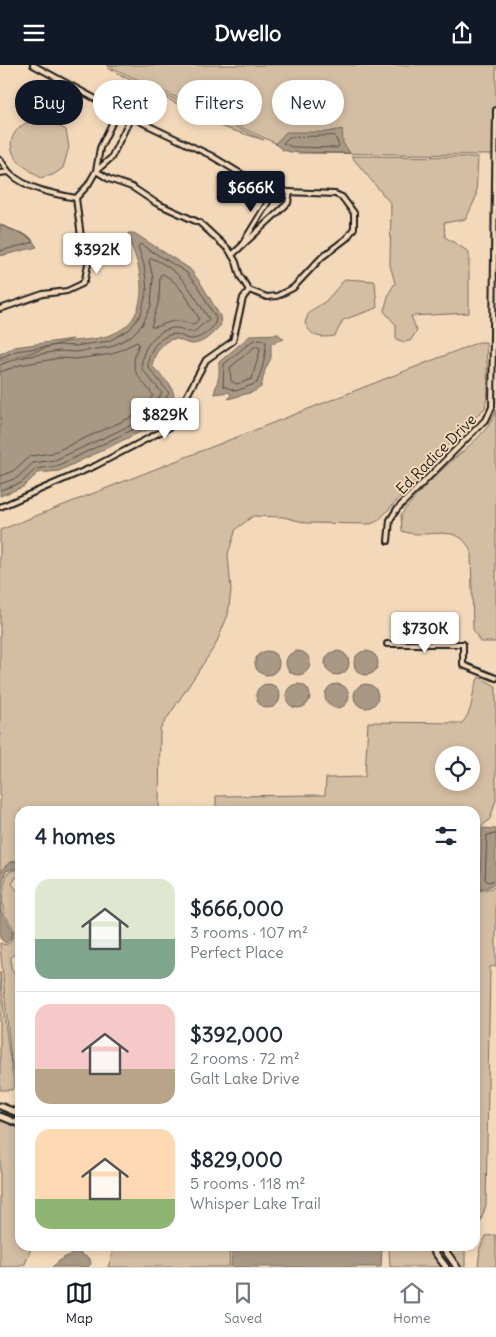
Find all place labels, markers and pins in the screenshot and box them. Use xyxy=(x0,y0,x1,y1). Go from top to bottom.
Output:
pin: $666K xyxy=(216,171,286,213)
pin: $392K xyxy=(62,233,132,275)
pin: $829K xyxy=(130,397,200,440)
pin: $730K xyxy=(390,611,460,654)

